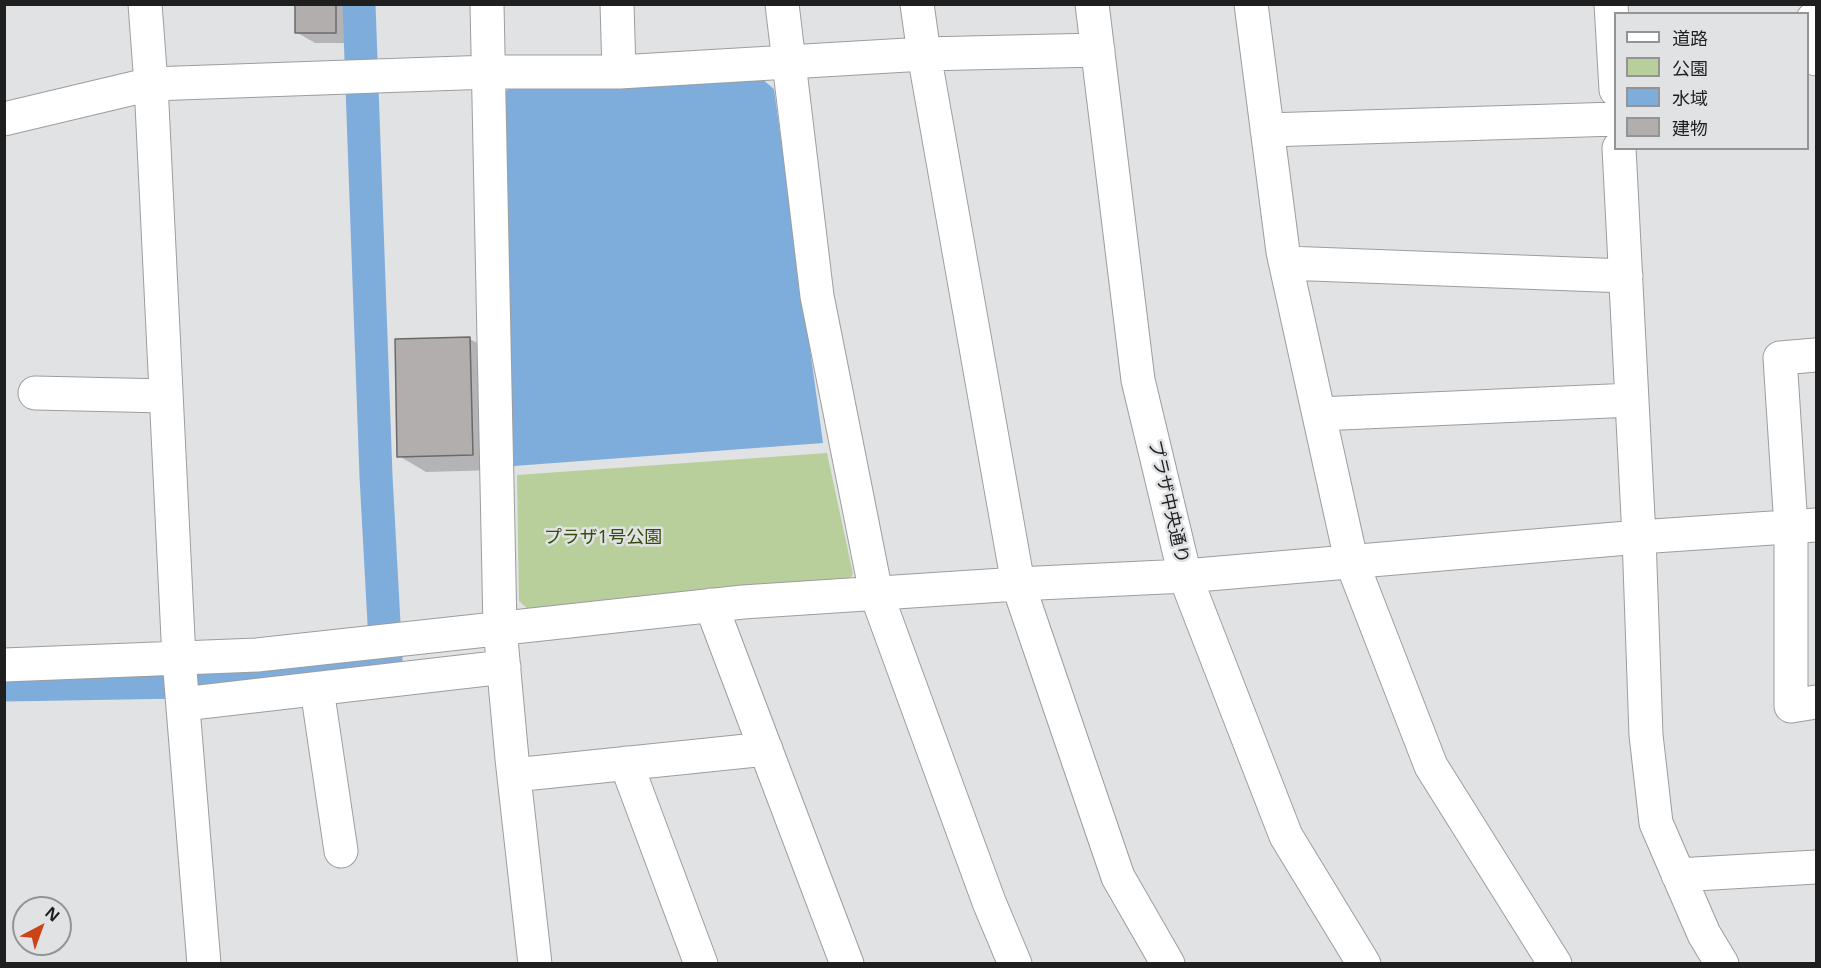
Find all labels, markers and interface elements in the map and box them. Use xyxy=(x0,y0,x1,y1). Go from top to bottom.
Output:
legend xyxy=(1614,12,1809,150)
text: 道路 xyxy=(1672,26,1708,50)
text: 公園 xyxy=(1672,56,1708,80)
text: 水域 xyxy=(1672,86,1708,110)
text: 建物 xyxy=(1672,116,1708,140)
street label: プラザ中央通り xyxy=(1143,438,1193,566)
park label: プラザ1号公園 xyxy=(544,527,662,549)
north arrow xyxy=(12,896,72,956)
text: N xyxy=(40,901,65,926)

